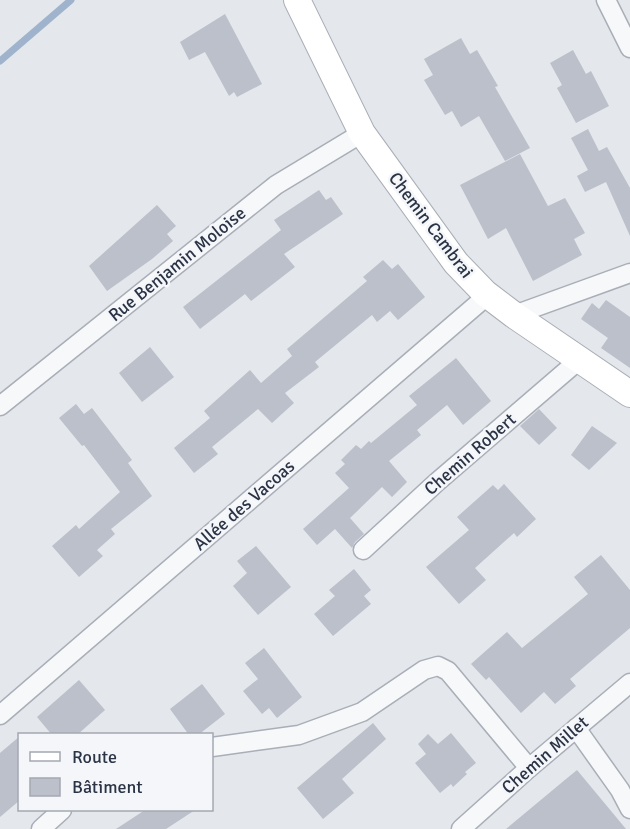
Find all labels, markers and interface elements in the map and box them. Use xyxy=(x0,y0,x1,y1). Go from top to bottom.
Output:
street label: Chemin Cambrai xyxy=(384,168,478,282)
street label: Rue Benjamin Moloise xyxy=(104,202,250,326)
street label: Chemin Robert xyxy=(420,408,520,500)
street label: Allée des Vacoas xyxy=(189,455,299,555)
street label: Chemin Millet xyxy=(497,711,593,799)
legend xyxy=(18,733,213,811)
text: Route xyxy=(72,746,117,768)
text: Bâtiment xyxy=(72,776,143,798)

